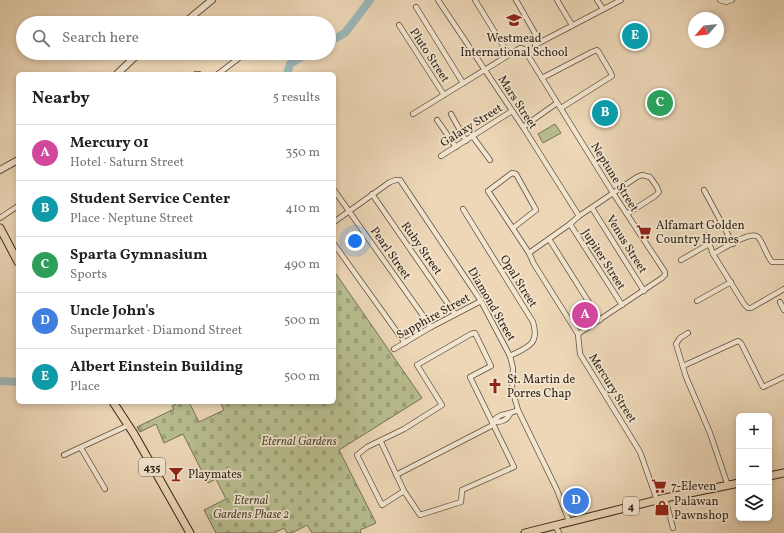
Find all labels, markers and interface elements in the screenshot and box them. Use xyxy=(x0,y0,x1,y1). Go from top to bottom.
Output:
school or university icon: Westmead International School xyxy=(505,11,523,29)
north arrow xyxy=(688,12,724,48)
search box xyxy=(16,16,336,60)
pin: E xyxy=(622,21,648,51)
street label: Pluto Street xyxy=(406,25,453,86)
icon: search xyxy=(30,27,52,49)
text: Search here xyxy=(62,28,139,49)
place label: Westmead International School xyxy=(460,31,568,61)
street label: Mars Street xyxy=(494,73,541,133)
text: Nearby xyxy=(32,87,90,110)
pin: C xyxy=(647,88,673,118)
text: 5 results xyxy=(273,89,320,107)
pin: B xyxy=(592,98,618,128)
street label: Galaxy Street xyxy=(437,100,506,151)
text: Mercury 01 xyxy=(70,133,149,154)
street label: Neptune Street xyxy=(586,140,642,215)
text: A xyxy=(40,144,50,162)
text: 350 m xyxy=(285,144,320,162)
text: Hotel · Saturn Street xyxy=(70,154,184,172)
text: Student Service Center xyxy=(70,189,230,210)
text: B xyxy=(41,200,49,218)
text: 410 m xyxy=(285,200,320,218)
text: Place · Neptune Street xyxy=(70,210,193,228)
street label: Venus Street xyxy=(602,212,650,277)
place label: Alfamart Golden Country Homes xyxy=(656,218,745,248)
street label: Ruby Street xyxy=(397,219,445,278)
supermarket icon: Alfamart Golden Country Homes xyxy=(635,223,653,241)
street label: Pearl Street xyxy=(366,224,414,283)
street label: Jupiter Street xyxy=(577,226,629,293)
your location xyxy=(345,231,365,251)
text: Sparta Gymnasium xyxy=(70,245,207,266)
street label: Opal Street xyxy=(496,252,541,311)
text: C xyxy=(41,256,49,274)
text: 490 m xyxy=(284,256,320,274)
street label: Diamond Street xyxy=(463,264,519,345)
text: Sports xyxy=(70,266,107,284)
street label: Sapphire Street xyxy=(394,290,473,344)
pin: A xyxy=(572,300,598,330)
text: Uncle John's xyxy=(70,301,155,322)
text: D xyxy=(40,312,50,330)
text: 500 m xyxy=(284,312,320,330)
text: Supermarket · Diamond Street xyxy=(70,322,242,340)
street label: Mercury Street xyxy=(584,351,640,426)
text: Albert Einstein Building xyxy=(70,357,243,378)
text: E xyxy=(41,368,49,386)
text: 500 m xyxy=(284,368,320,386)
place label: St. Martin de Porres Chap xyxy=(507,372,575,402)
church icon: St. Martin de Porres Chap xyxy=(486,377,504,395)
text: Place xyxy=(70,378,100,396)
map controls xyxy=(736,413,772,521)
button: + xyxy=(736,413,772,449)
park label: Eternal Gardens xyxy=(261,434,337,450)
button: − xyxy=(736,449,772,485)
road number: 435 xyxy=(139,458,165,476)
bar icon: Playmates xyxy=(167,465,185,483)
place label: Playmates xyxy=(188,467,242,483)
supermarket icon: 7-Eleven xyxy=(650,477,668,495)
place label: 7-Eleven xyxy=(671,479,716,495)
button: layers xyxy=(736,485,772,521)
pin: D xyxy=(563,486,589,516)
park label: Eternal Gardens Phase 2 xyxy=(213,493,289,523)
place label: Palawan Pawnshop xyxy=(674,494,729,524)
road number: 4 xyxy=(623,497,639,515)
shop icon: Palawan Pawnshop xyxy=(653,499,671,517)

